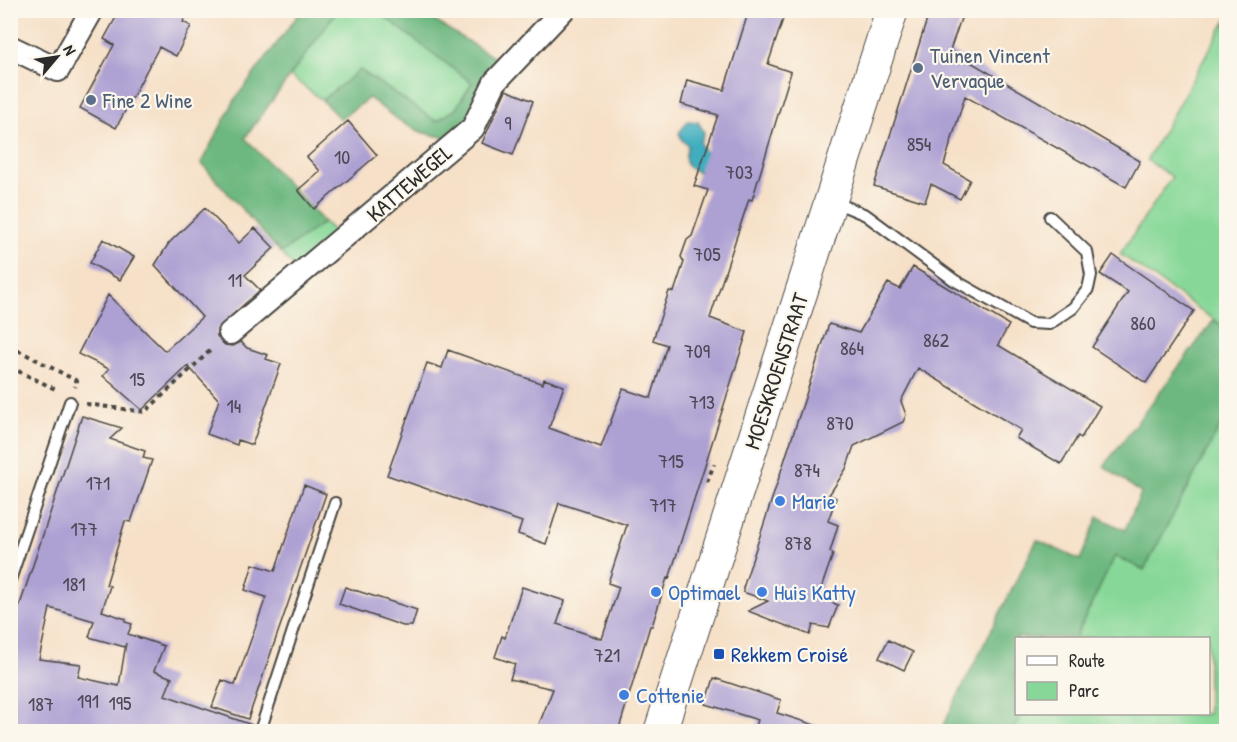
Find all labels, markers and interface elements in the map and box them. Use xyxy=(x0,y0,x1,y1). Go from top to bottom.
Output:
north arrow xyxy=(27,27,87,87)
place label: Tuinen Vincent Vervaque xyxy=(930,40,1050,95)
text: N xyxy=(58,41,82,59)
marker: Tuinen Vincent Vervaque xyxy=(911,61,925,75)
place label: Fine 2 Wine xyxy=(102,85,193,115)
marker: Fine 2 Wine xyxy=(84,93,98,107)
house number: 9 xyxy=(504,109,512,136)
house number: 854 xyxy=(907,130,931,157)
street label: KATTEWEGEL xyxy=(360,137,458,229)
house number: 10 xyxy=(334,143,350,170)
house number: 703 xyxy=(725,158,753,185)
house number: 705 xyxy=(693,240,721,267)
house number: 11 xyxy=(228,266,242,293)
street label: MOESKROENSTRAAT xyxy=(737,288,816,453)
house number: 860 xyxy=(1130,309,1156,336)
house number: 862 xyxy=(923,326,950,353)
house number: 864 xyxy=(840,334,864,361)
house number: 709 xyxy=(684,337,710,364)
house number: 15 xyxy=(129,365,145,392)
house number: 713 xyxy=(689,388,715,415)
house number: 14 xyxy=(227,392,241,419)
house number: 870 xyxy=(826,409,854,436)
house number: 715 xyxy=(658,447,684,474)
house number: 874 xyxy=(794,456,820,483)
house number: 171 xyxy=(86,469,110,496)
place label: Marie xyxy=(792,486,836,516)
house number: 717 xyxy=(649,491,677,518)
marker: Marie xyxy=(773,494,787,508)
house number: 177 xyxy=(70,515,98,542)
house number: 878 xyxy=(784,529,812,556)
house number: 181 xyxy=(62,570,86,597)
place label: Optimael xyxy=(668,577,740,607)
place label: Huis Katty xyxy=(774,577,856,607)
marker: Optimael xyxy=(649,585,663,599)
marker: Huis Katty xyxy=(755,585,769,599)
legend xyxy=(1015,637,1210,715)
place label: Rekkem Croisé xyxy=(731,639,849,669)
house number: 721 xyxy=(594,641,620,668)
marker: Rekkem Croisé xyxy=(712,647,726,661)
text: Route xyxy=(1069,648,1105,673)
text: Parc xyxy=(1069,678,1099,703)
place label: Cottenie xyxy=(636,680,705,710)
house number: 191 xyxy=(77,687,99,714)
marker: Cottenie xyxy=(617,688,631,702)
house number: 195 xyxy=(108,689,132,716)
house number: 187 xyxy=(28,690,54,717)

